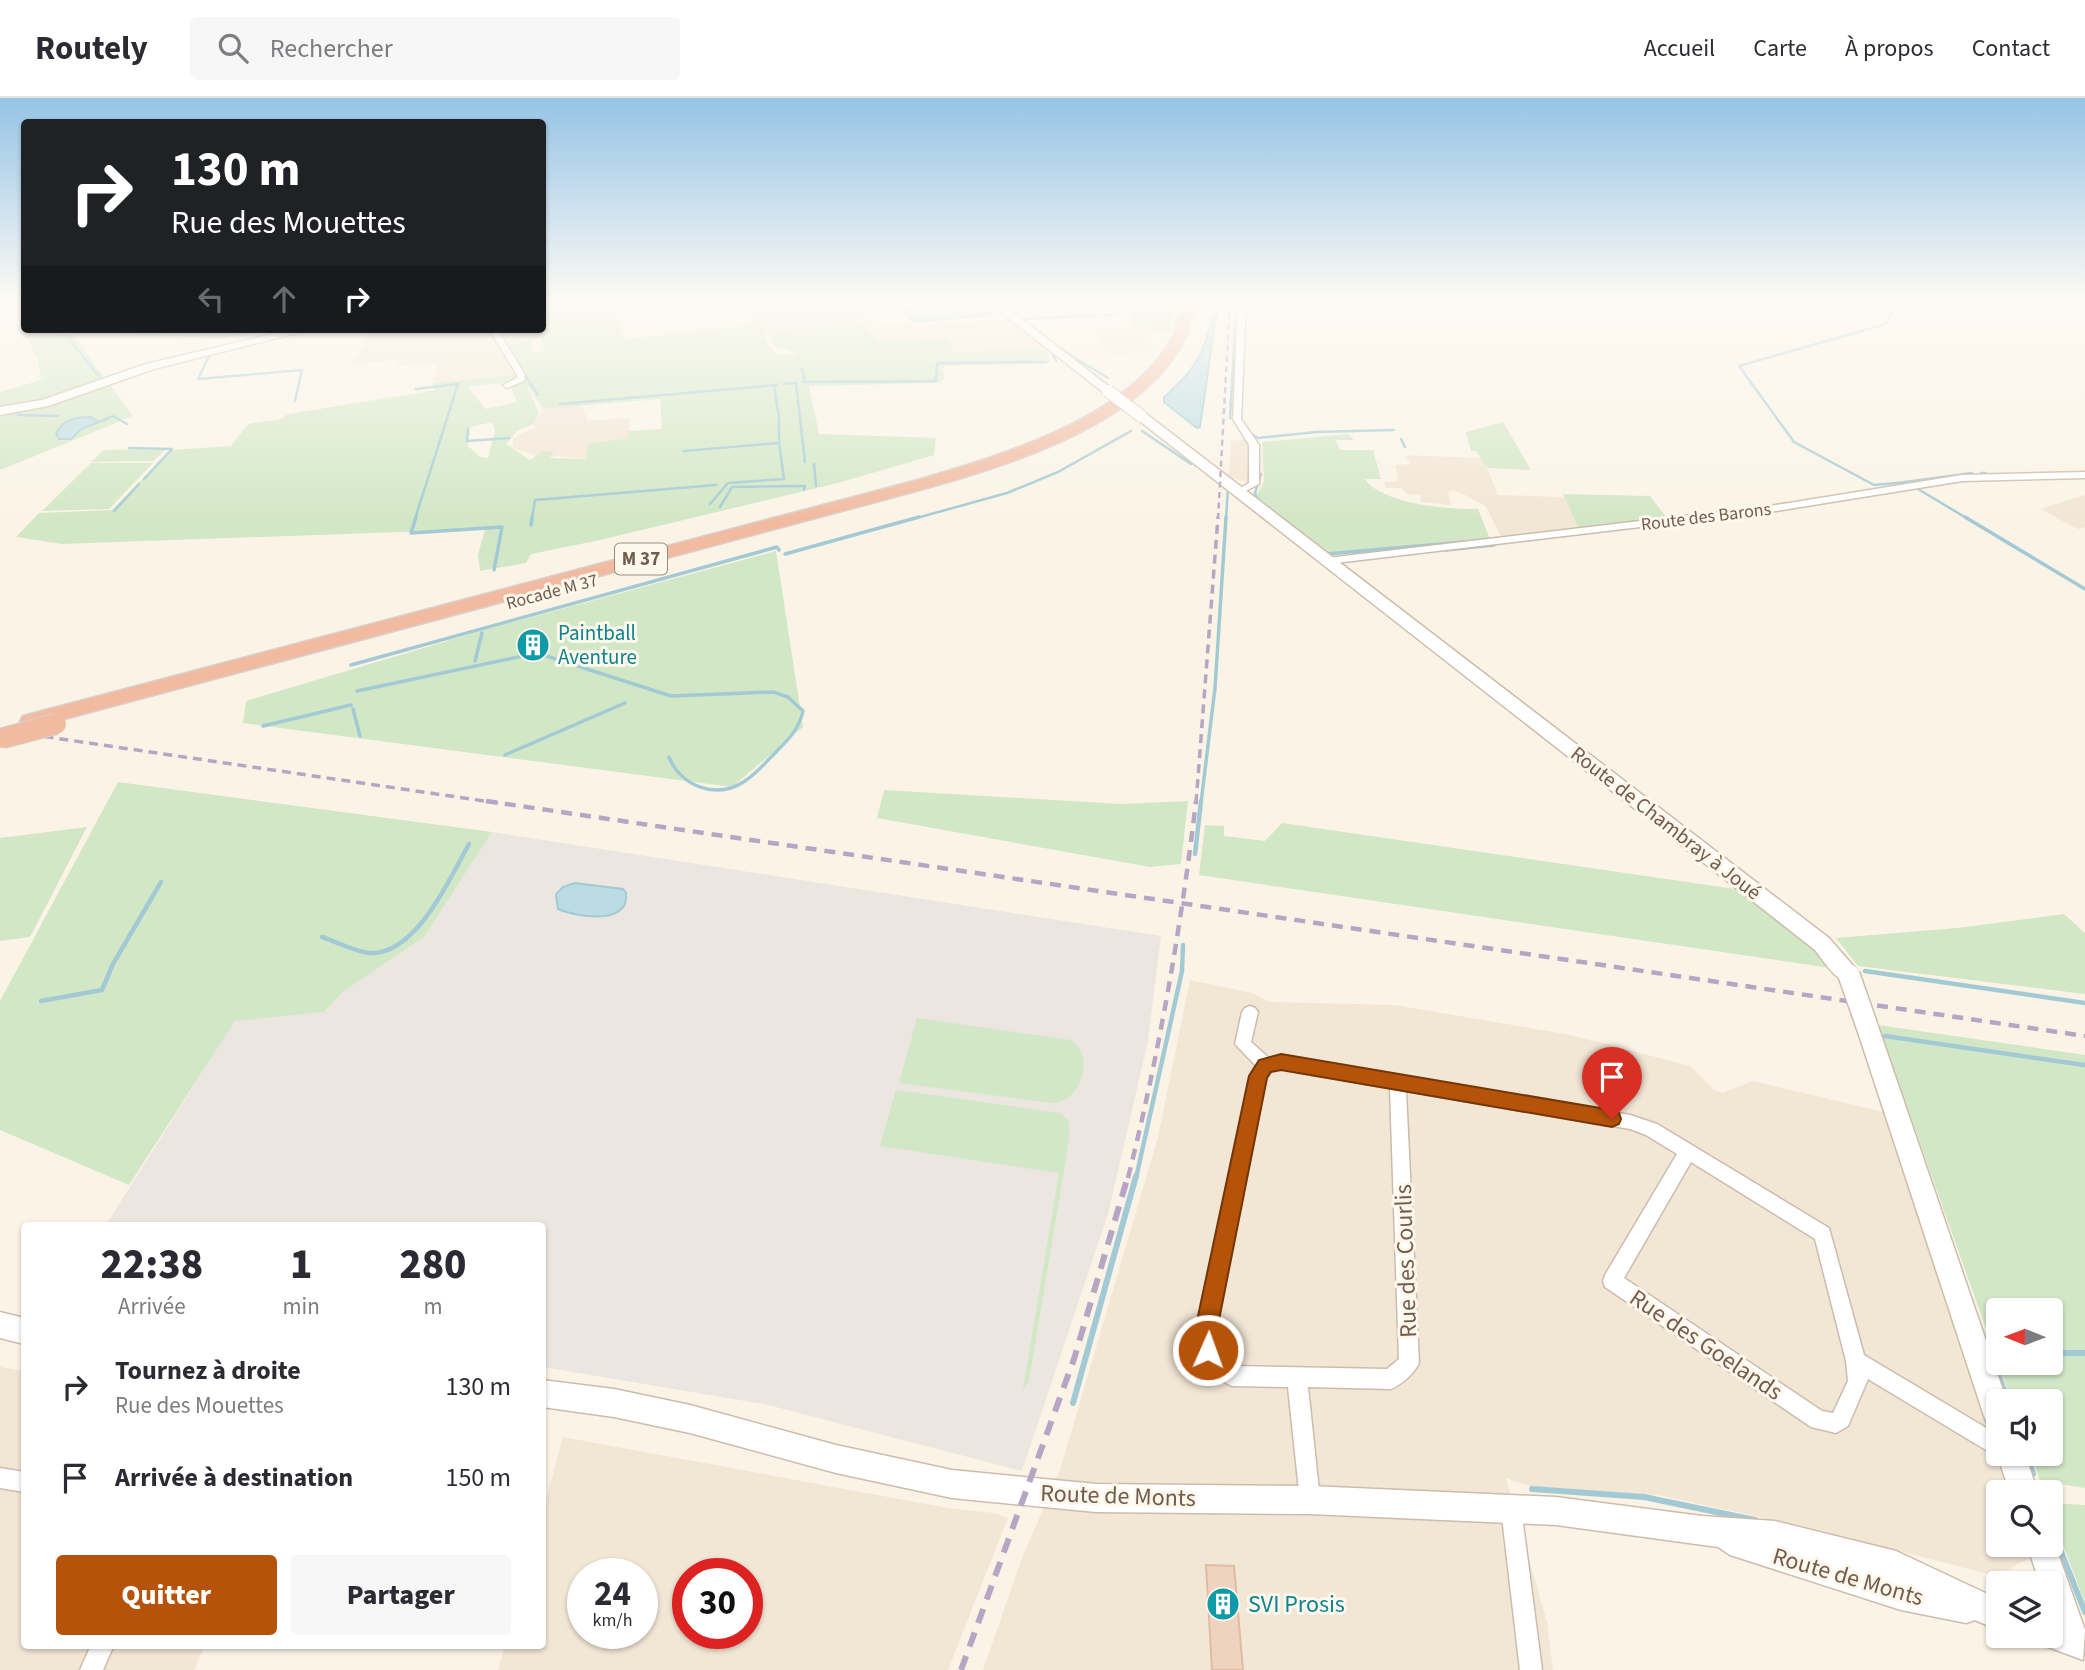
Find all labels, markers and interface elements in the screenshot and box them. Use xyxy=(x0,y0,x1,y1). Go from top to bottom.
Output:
search box xyxy=(190,17,680,80)
text: Routely xyxy=(35,25,148,72)
icon: search xyxy=(214,29,252,67)
text: Rechercher xyxy=(270,30,393,67)
text: Accueil xyxy=(1644,31,1715,66)
text: Carte xyxy=(1753,31,1807,66)
text: À propos xyxy=(1845,31,1934,66)
text: Contact xyxy=(1972,31,2050,66)
text: 130 m xyxy=(171,135,300,205)
icon: right xyxy=(56,147,147,238)
text: Rue des Mouettes xyxy=(171,200,406,246)
icon: left xyxy=(192,280,230,318)
icon: ahead xyxy=(265,280,303,318)
icon: right xyxy=(338,280,376,318)
street label: Route des Barons xyxy=(1640,497,1772,537)
road number: M 37 xyxy=(615,544,667,574)
street label: Rocade M 37 xyxy=(503,568,601,616)
place label: Paintball Aventure xyxy=(558,618,637,672)
building icon: Paintball Aventure xyxy=(514,626,552,664)
street label: Route de Chambray à Joué xyxy=(1564,739,1768,907)
pin xyxy=(1582,1047,1642,1119)
icon: arrive xyxy=(1593,1058,1631,1096)
street label: Rue des Courlis xyxy=(1386,1184,1426,1338)
text: 22:38 xyxy=(100,1235,203,1295)
text: 1 xyxy=(290,1235,312,1295)
text: 280 xyxy=(399,1235,467,1295)
street label: Rue des Goelands xyxy=(1622,1281,1790,1409)
text: Arrivée xyxy=(118,1290,186,1323)
text: min xyxy=(283,1290,320,1323)
text: m xyxy=(423,1290,442,1323)
north arrow xyxy=(1986,1298,2063,1376)
map controls xyxy=(1986,1298,2063,1648)
position arrow xyxy=(1171,1313,1245,1387)
text: Tournez à droite xyxy=(115,1352,301,1389)
icon: right xyxy=(56,1368,94,1406)
text: 130 m xyxy=(445,1368,511,1405)
text: Rue des Mouettes xyxy=(115,1389,284,1422)
button: sound xyxy=(1986,1389,2063,1466)
icon: arrive xyxy=(56,1459,94,1497)
text: Arrivée à destination xyxy=(115,1459,353,1496)
text: 150 m xyxy=(445,1459,511,1496)
street label: Route de Monts xyxy=(1040,1476,1196,1516)
button: search xyxy=(1986,1480,2063,1557)
street label: Route de Monts xyxy=(1768,1539,1928,1615)
button: Quitter xyxy=(56,1555,277,1635)
button: Partager xyxy=(291,1555,511,1635)
speed limit sign: 30 xyxy=(672,1558,763,1649)
text: 24 xyxy=(594,1569,631,1619)
button: layers xyxy=(1986,1571,2063,1648)
building icon: SVI Prosis xyxy=(1204,1585,1242,1623)
place label: SVI Prosis xyxy=(1248,1587,1345,1622)
text: km/h xyxy=(593,1608,632,1633)

